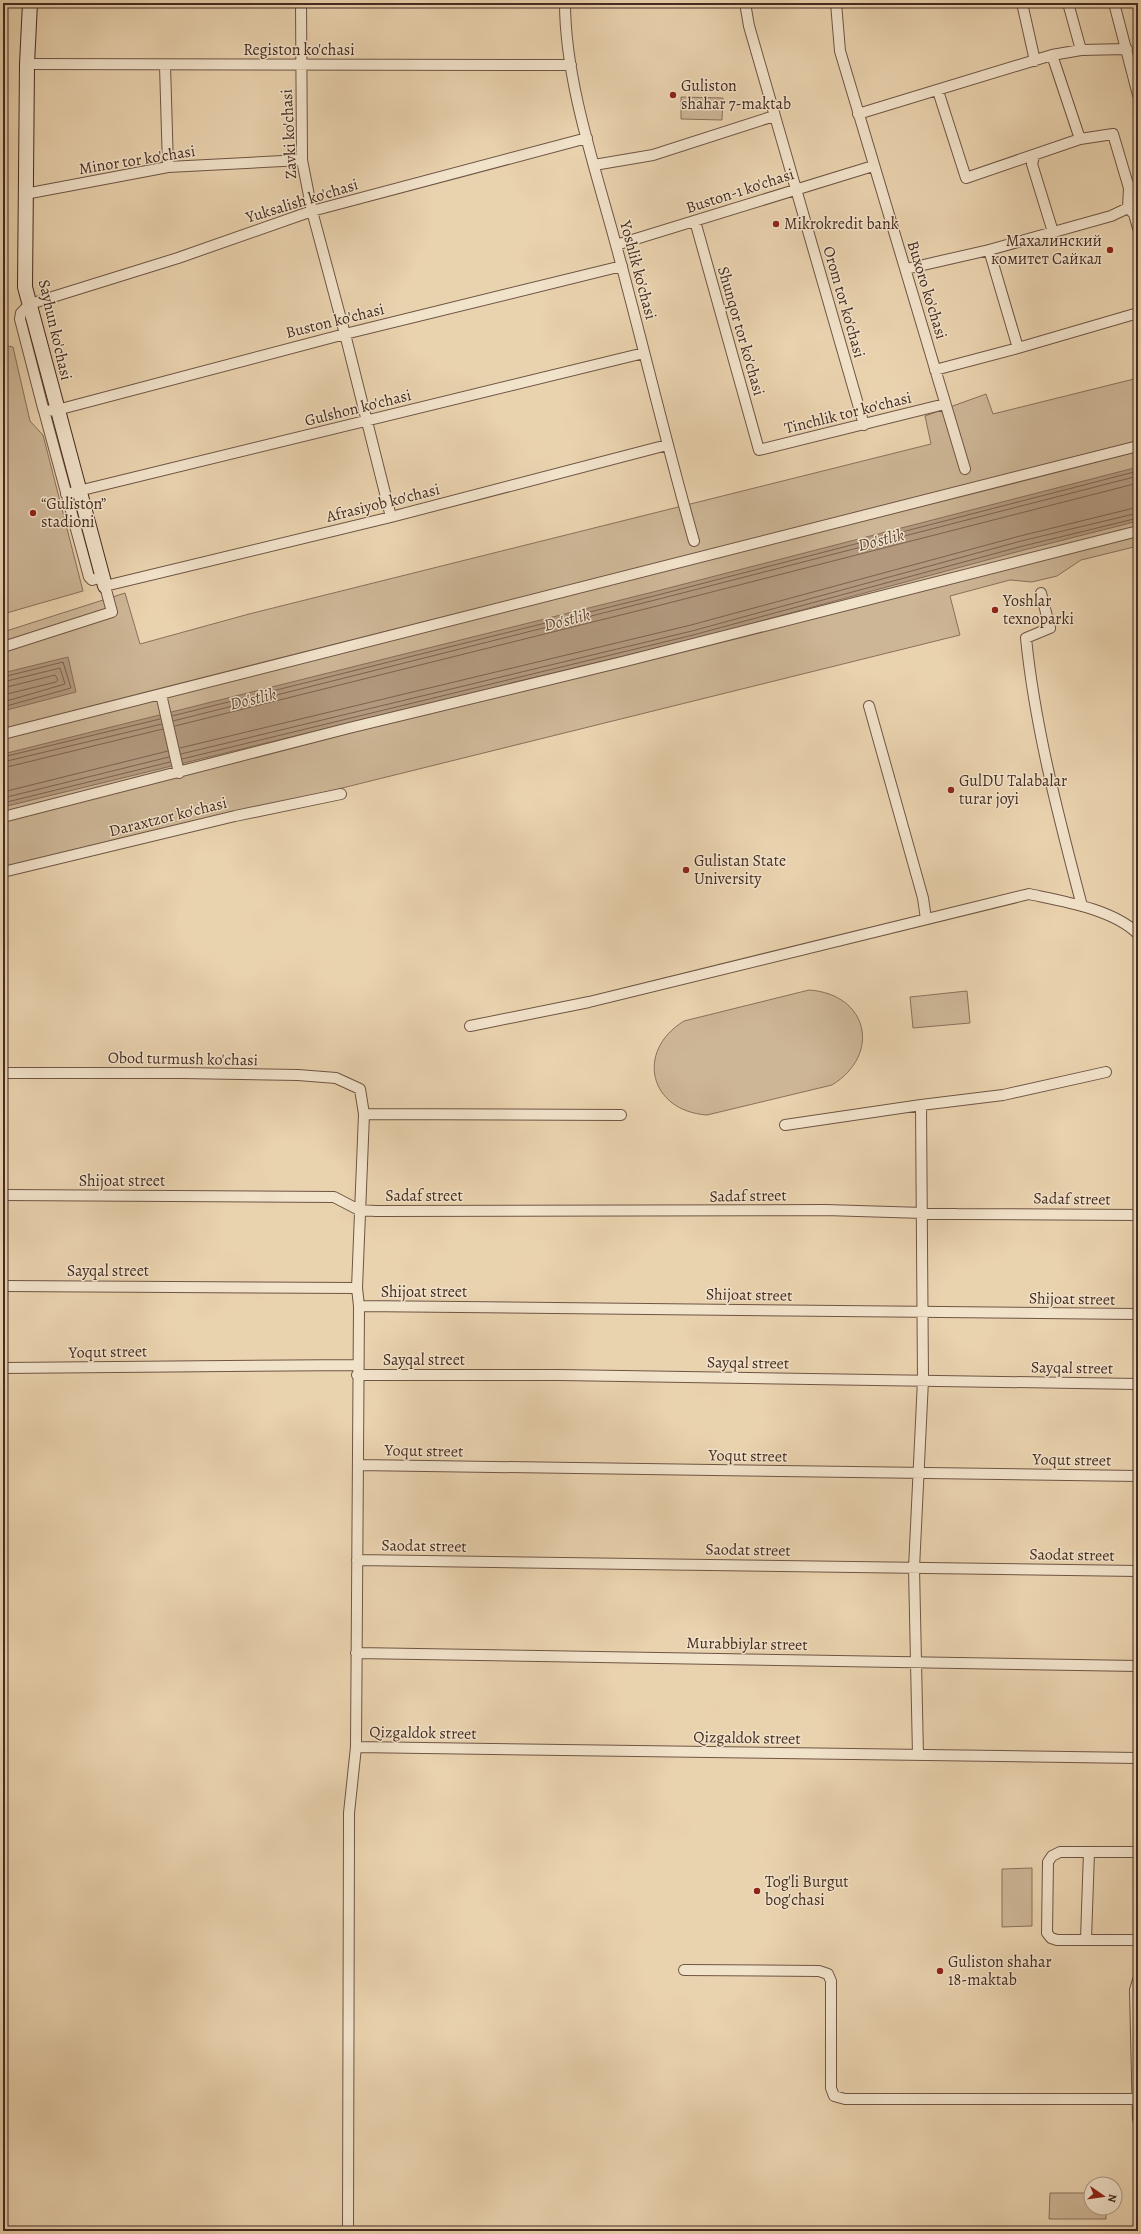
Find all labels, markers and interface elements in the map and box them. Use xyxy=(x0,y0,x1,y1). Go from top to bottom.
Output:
street label: Registon ko'chasi xyxy=(243,39,355,61)
place label: Guliston shahar 7-maktab xyxy=(681,75,791,115)
street label: Zavki ko'chasi xyxy=(276,88,302,180)
marker: Guliston shahar 7-maktab xyxy=(668,90,678,100)
street label: Minor tor ko'chasi xyxy=(77,140,197,180)
street label: Buston-1 ko'chasi xyxy=(683,163,797,219)
street label: Yuksalish ko'chasi xyxy=(242,173,361,229)
place label: Mikrokredit bank xyxy=(784,213,899,235)
street label: Yoshlik ko'chasi xyxy=(614,217,662,322)
marker: Mikrokredit bank xyxy=(771,219,781,229)
place label: Махалинский комитет Сайкал xyxy=(991,230,1102,270)
street label: Buxoro ko'chasi xyxy=(902,238,952,342)
street label: Orom tor ko'chasi xyxy=(818,244,870,360)
marker: Махалинский комитет Сайкал xyxy=(1105,245,1115,255)
street label: Shunqor tor ko'chasi xyxy=(712,264,770,398)
street label: Sayhun ko'chasi xyxy=(33,277,77,383)
street label: Buston ko'chasi xyxy=(283,298,387,344)
street label: Gulshon ko'chasi xyxy=(302,384,414,432)
street label: Tinchlik tor ko'chasi xyxy=(782,387,914,439)
street label: Afrasiyob ko'chasi xyxy=(323,478,442,528)
place label: “Guliston” stadioni xyxy=(41,493,106,533)
marker: “Guliston” stadioni xyxy=(28,508,38,518)
water label: Do'stlik xyxy=(855,523,907,557)
place label: Yoshlar texnoparki xyxy=(1002,590,1074,630)
water label: Do'stlik xyxy=(541,603,593,637)
marker: Yoshlar texnoparki xyxy=(990,605,1000,615)
water label: Do'stlik xyxy=(228,682,279,715)
place label: GulDU Talabalar turar joyi xyxy=(959,770,1067,810)
marker: GulDU Talabalar turar joyi xyxy=(946,785,956,795)
street label: Daraxtzor ko'chasi xyxy=(107,792,229,842)
place label: Gulistan State University xyxy=(694,850,786,890)
marker: Gulistan State University xyxy=(681,865,691,875)
street label: Obod turmush ko'chasi xyxy=(108,1047,258,1071)
street label: Shijoat street xyxy=(79,1170,165,1192)
street label: Sadaf street xyxy=(709,1184,787,1208)
street label: Sadaf street xyxy=(385,1185,463,1207)
street label: Sadaf street xyxy=(1033,1187,1111,1211)
street label: Sayqal street xyxy=(67,1260,149,1282)
street label: Shijoat street xyxy=(381,1281,467,1303)
street label: Shijoat street xyxy=(706,1283,792,1307)
street label: Shijoat street xyxy=(1029,1287,1115,1311)
street label: Yoqut street xyxy=(68,1340,147,1364)
street label: Sayqal street xyxy=(383,1349,465,1371)
street label: Sayqal street xyxy=(707,1351,789,1375)
street label: Sayqal street xyxy=(1031,1356,1113,1380)
street label: Yoqut street xyxy=(384,1439,463,1463)
street label: Yoqut street xyxy=(708,1444,787,1468)
street label: Yoqut street xyxy=(1032,1448,1111,1472)
street label: Saodat street xyxy=(381,1534,467,1558)
street label: Saodat street xyxy=(705,1538,791,1562)
street label: Saodat street xyxy=(1029,1543,1115,1567)
street label: Murabbiylar street xyxy=(686,1632,808,1656)
street label: Qizgaldok street xyxy=(369,1721,477,1745)
street label: Qizgaldok street xyxy=(693,1726,801,1750)
place label: Tog'li Burgut bog'chasi xyxy=(765,1871,849,1911)
marker: Tog'li Burgut bog'chasi xyxy=(752,1886,762,1896)
place label: Guliston shahar 18-maktab xyxy=(948,1951,1052,1991)
marker: Guliston shahar 18-maktab xyxy=(935,1966,945,1976)
north arrow xyxy=(1083,2176,1123,2216)
text: N xyxy=(1104,2193,1120,2204)

